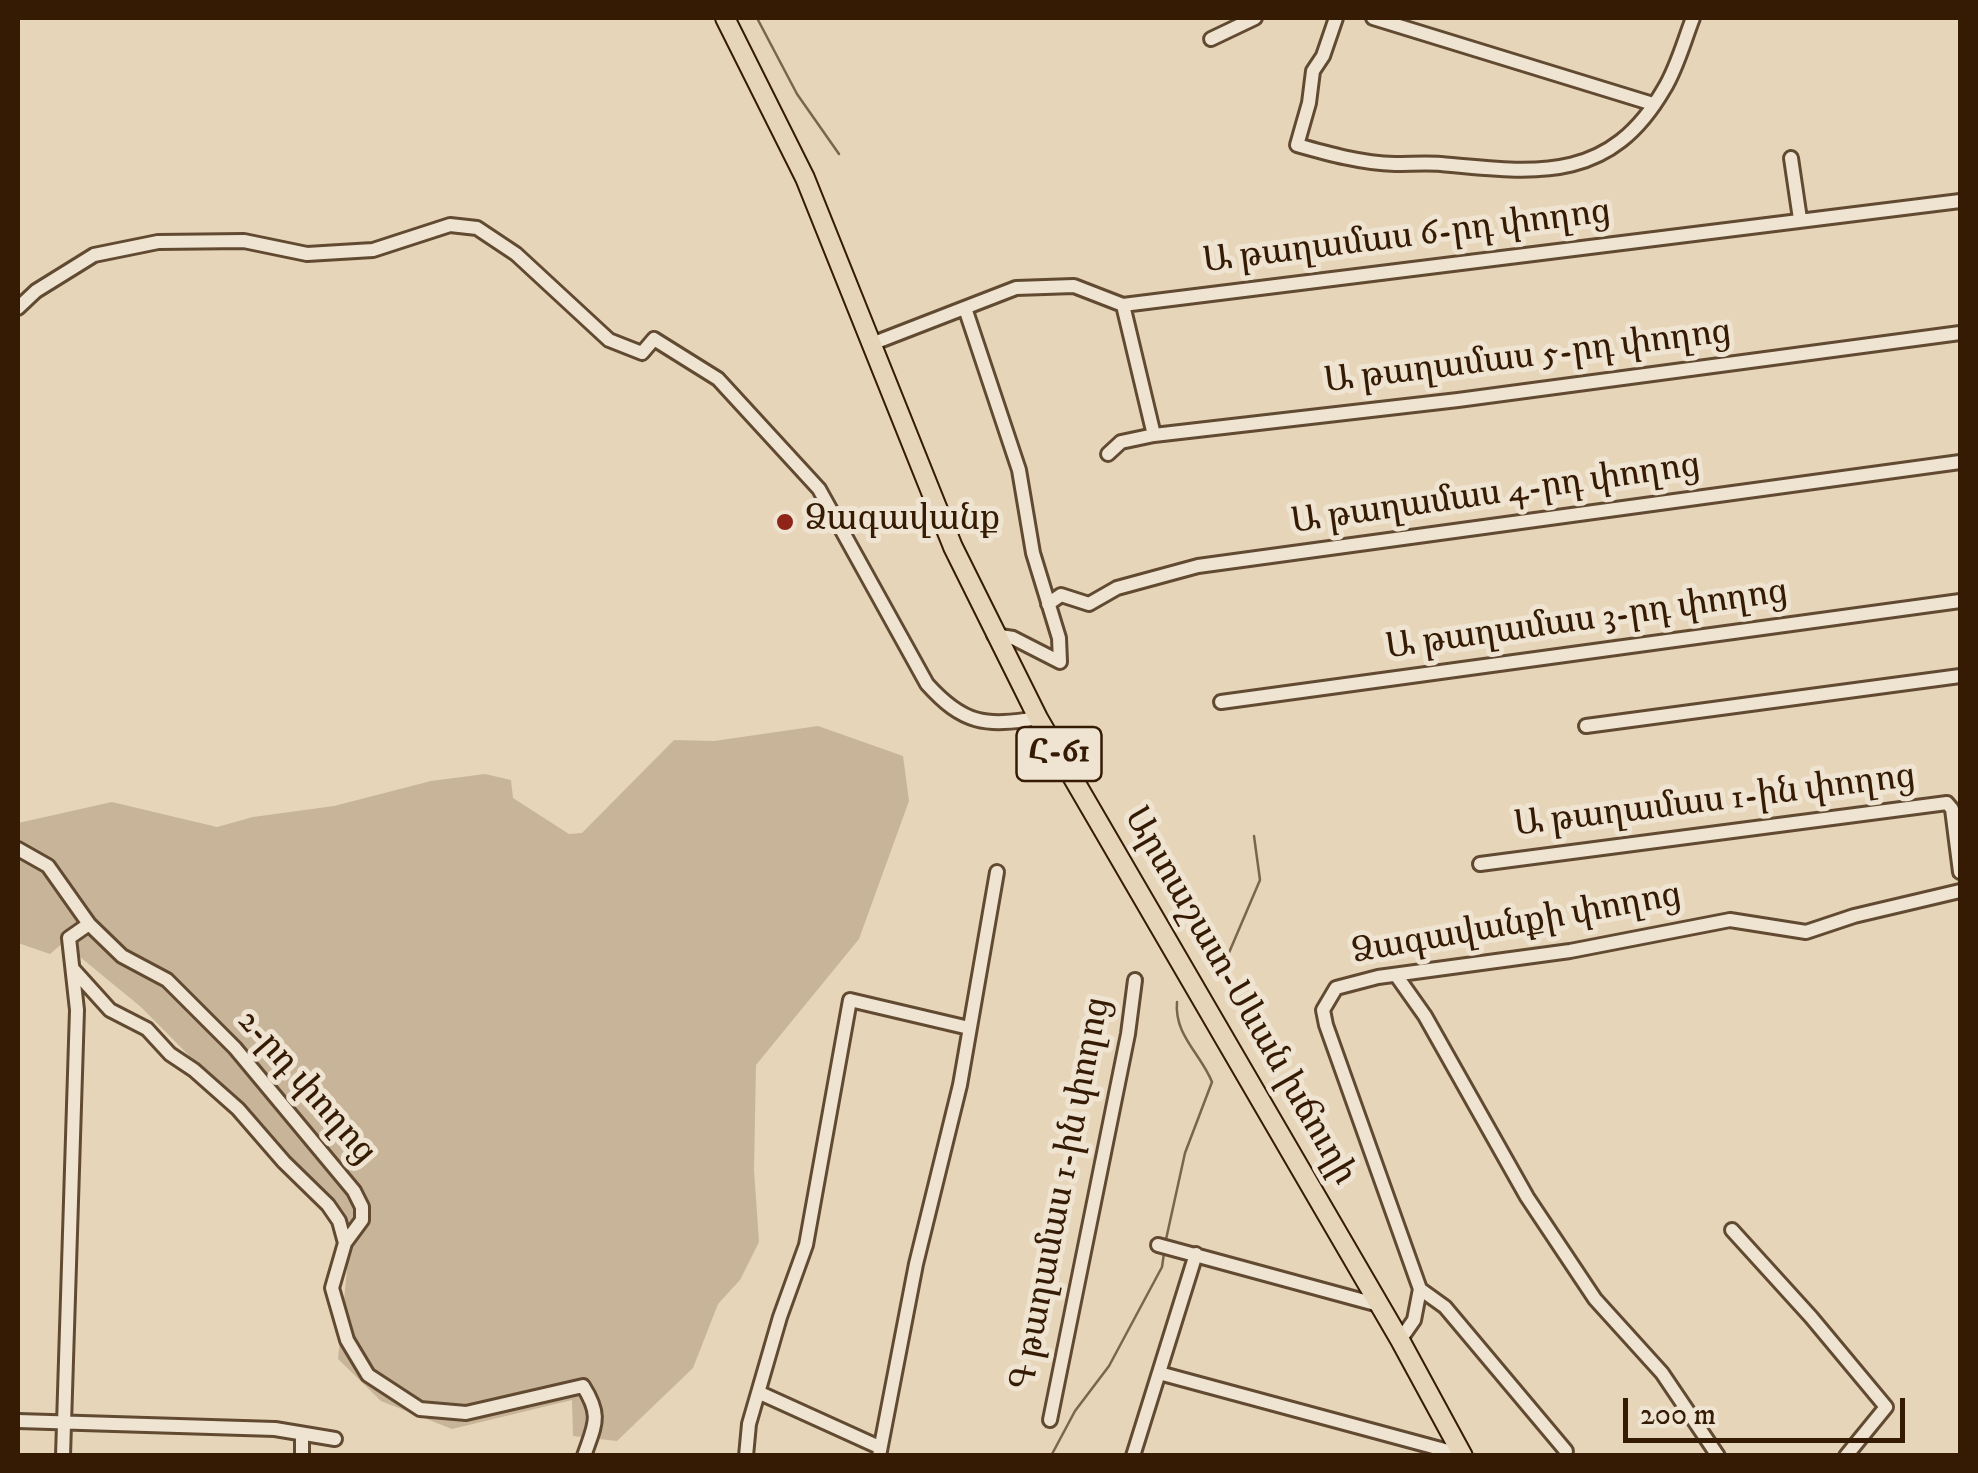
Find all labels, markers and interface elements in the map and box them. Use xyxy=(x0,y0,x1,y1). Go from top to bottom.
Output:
street label: Ա թաղամաս 6-րդ փողոց xyxy=(1201,193,1613,285)
street label: Ա թաղամաս 5-րդ փողոց xyxy=(1322,313,1734,405)
street label: Ա թաղամաս 4-րդ փողոց xyxy=(1289,447,1703,545)
place label: Ձագավանք xyxy=(805,501,1000,543)
marker: Ձագավանք xyxy=(774,511,796,533)
street label: Ա թաղամաս 3-րդ փողոց xyxy=(1383,573,1791,671)
road number: Հ-61 xyxy=(1016,727,1102,781)
street label: Ա թաղամաս 1-ին փողոց xyxy=(1512,758,1918,848)
street label: Արտաշատ-Սևան խճուղի xyxy=(1113,801,1363,1193)
street label: Ձագավանքի փողոց xyxy=(1349,876,1685,976)
street label: Գ թաղամաս 1-ին փողոց xyxy=(1004,994,1122,1394)
street label: 2-րդ փողոց xyxy=(226,1002,384,1174)
scale bar xyxy=(1628,1378,1910,1440)
text: 200 m xyxy=(1640,1397,1716,1434)

